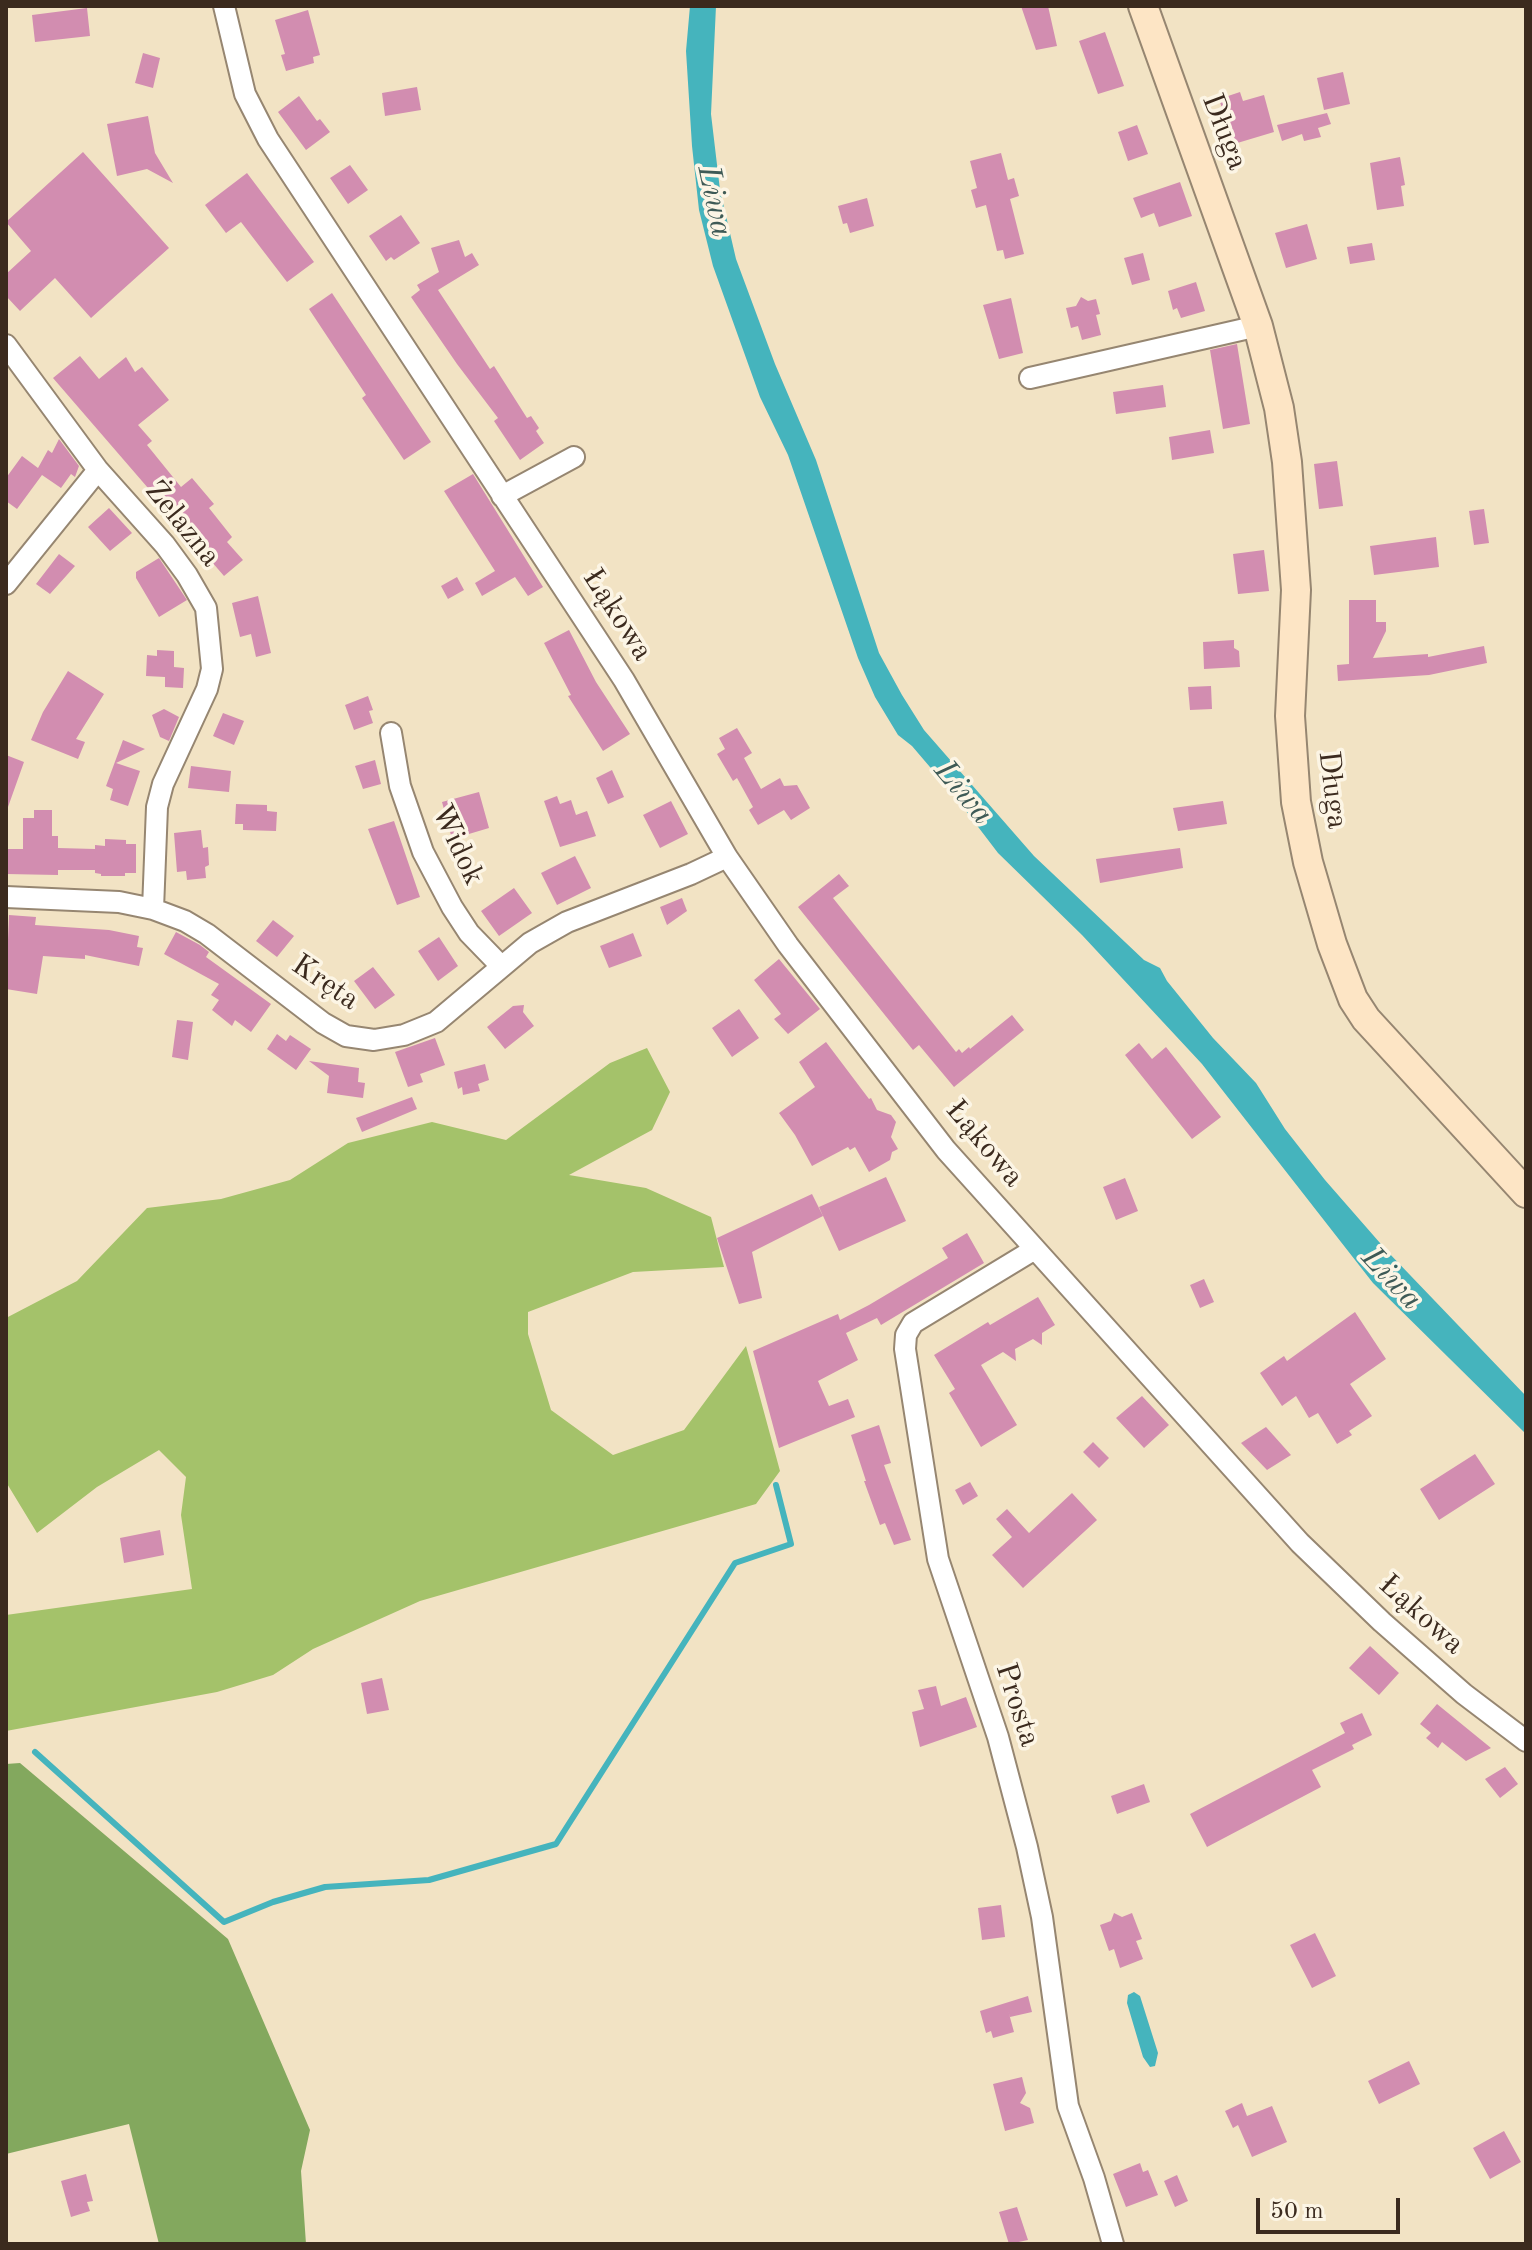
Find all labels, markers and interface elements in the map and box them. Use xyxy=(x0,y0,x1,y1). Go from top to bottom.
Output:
street label: Długa xyxy=(1193,89,1255,175)
water label: Liwa xyxy=(688,162,740,240)
street label: Żelazna xyxy=(136,474,228,574)
street label: Łąkowa xyxy=(574,562,660,668)
street label: Długa xyxy=(1309,749,1355,831)
water label: Liwa xyxy=(925,753,1001,833)
street label: Widok xyxy=(423,799,491,891)
street label: Kręta xyxy=(284,947,366,1019)
street label: Łąkowa xyxy=(937,1093,1031,1195)
water label: Liwa xyxy=(1352,1239,1430,1319)
street label: Łąkowa xyxy=(1371,1567,1471,1663)
street label: Prosta xyxy=(987,1659,1047,1751)
scale bar xyxy=(1260,2182,1404,2232)
text: 50 m xyxy=(1270,2200,1324,2224)

